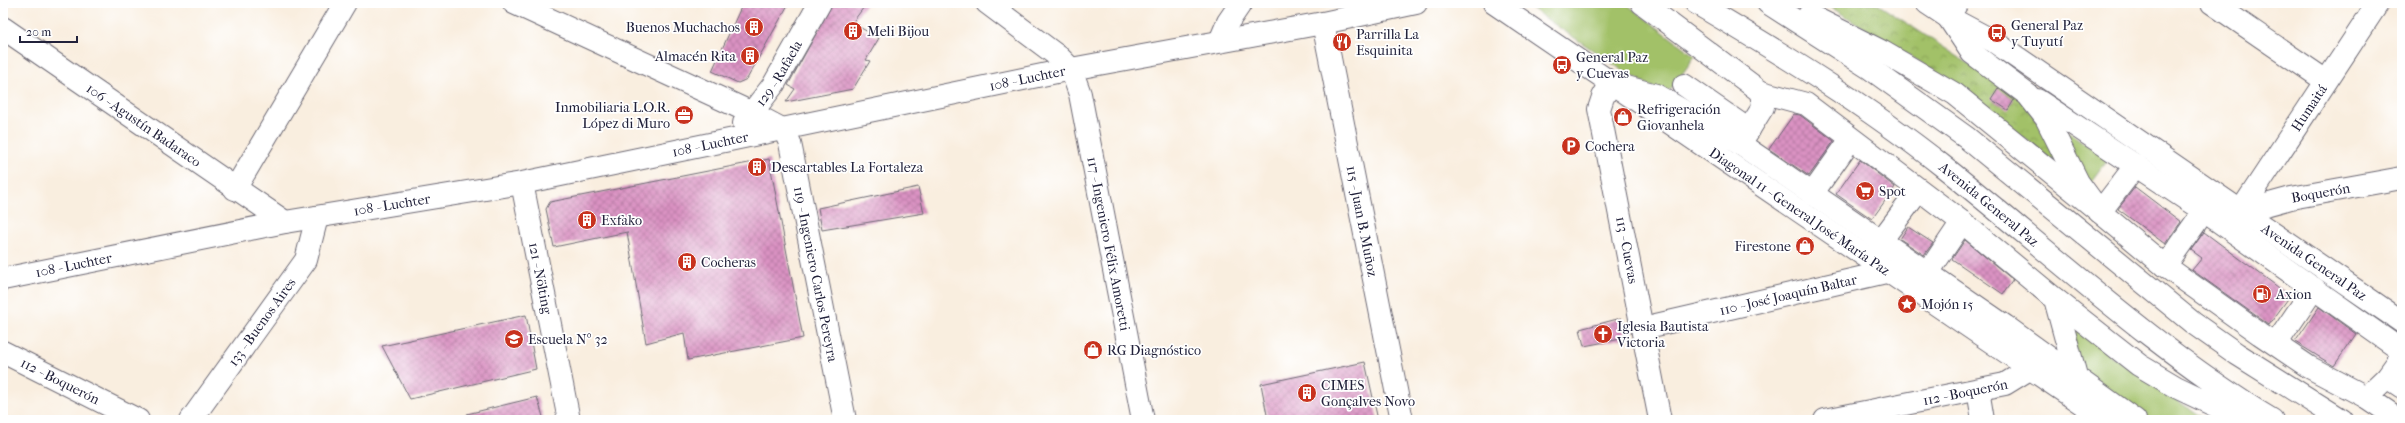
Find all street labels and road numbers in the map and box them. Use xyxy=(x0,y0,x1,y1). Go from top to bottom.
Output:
street label: 129 - Rafaela xyxy=(752,37,806,109)
street label: 108 - Luchter xyxy=(988,62,1067,94)
street label: 106 - Agustín Badaraco xyxy=(83,79,205,170)
street label: Humaitá xyxy=(2287,81,2331,134)
street label: 108 - Luchter xyxy=(670,128,750,160)
street label: Diagonal 11 - General José María Paz xyxy=(1706,144,1894,279)
street label: 117 - Ingeniero Félix Amoretti xyxy=(1084,155,1134,332)
street label: Avenida General Paz xyxy=(1935,158,2042,250)
street label: 115 - Juan B. Muñoz xyxy=(1343,164,1382,278)
street label: Boquerón xyxy=(2290,179,2351,206)
street label: 119 - Ingeniero Carlos Pereyra xyxy=(790,185,842,364)
street label: 108 - Luchter xyxy=(352,190,431,219)
street label: 113 - Cuevas xyxy=(1612,215,1642,285)
street label: Avenida General Paz xyxy=(2258,219,2370,304)
street label: 121 - Nölting xyxy=(525,241,556,316)
street label: 108 - Luchter xyxy=(34,249,113,281)
street label: 110 - José Joaquín Baltar xyxy=(1718,270,1859,319)
street label: 133 - Buenos Aires xyxy=(224,274,299,369)
street label: 112 - Boquerón xyxy=(18,354,102,408)
street label: 112 - Boquerón xyxy=(1921,375,2009,409)

